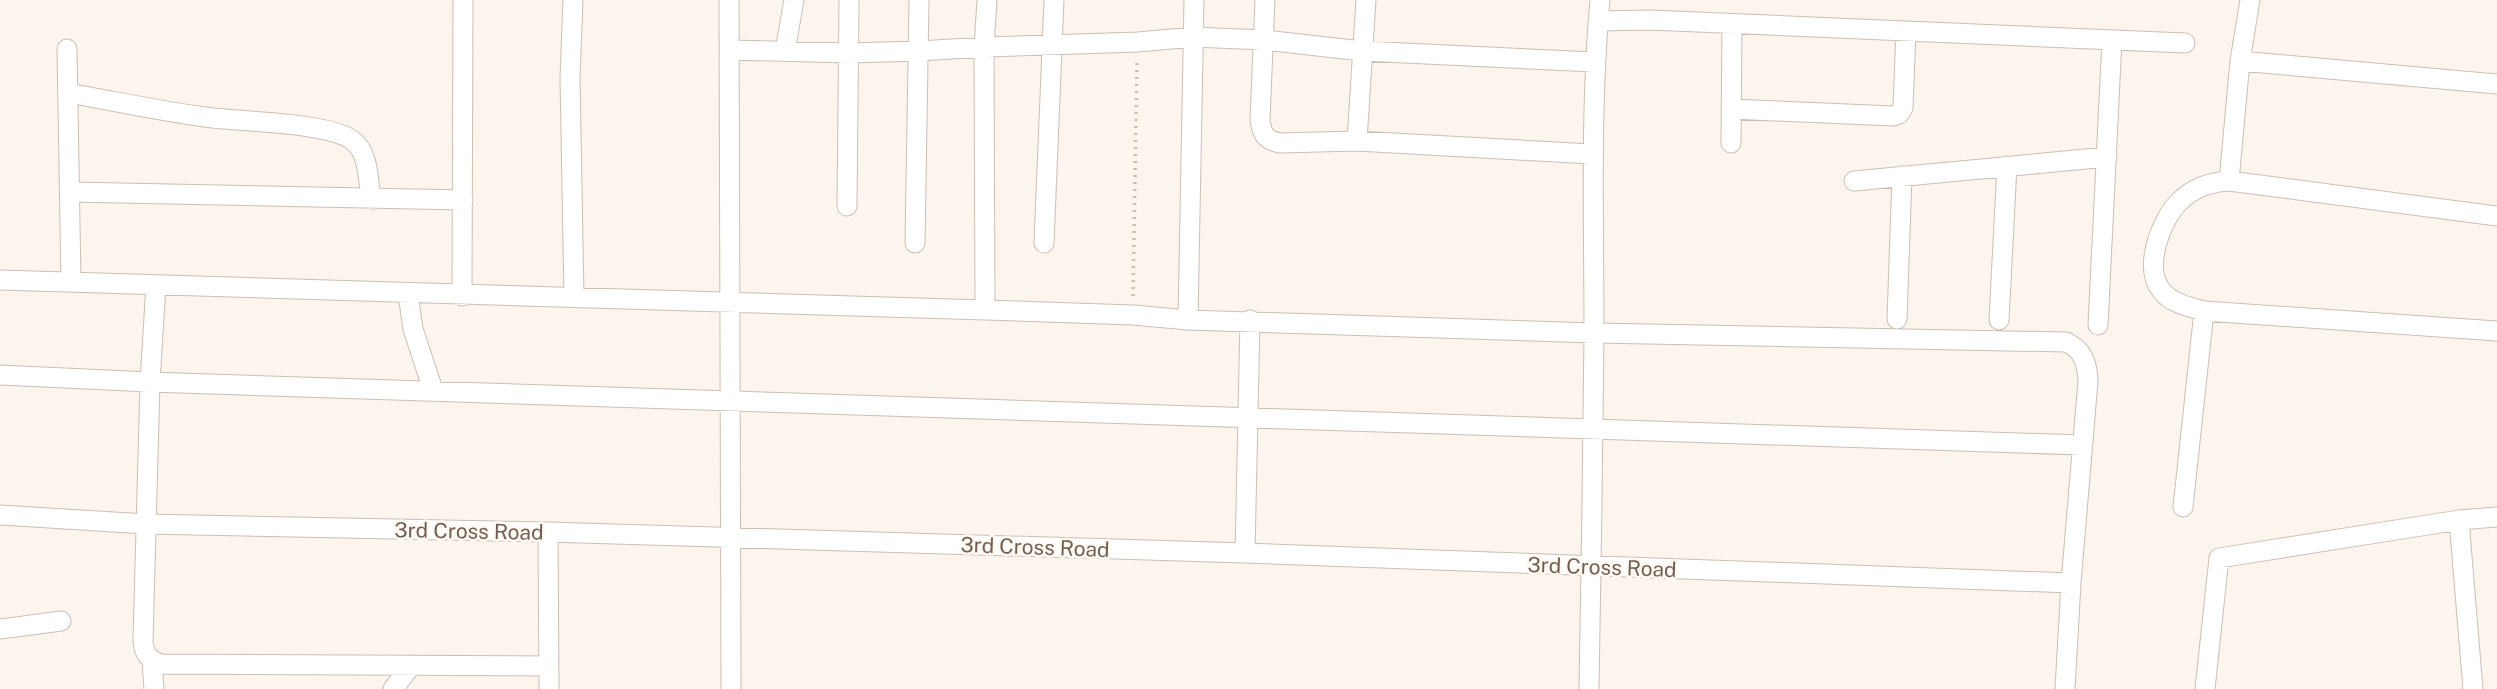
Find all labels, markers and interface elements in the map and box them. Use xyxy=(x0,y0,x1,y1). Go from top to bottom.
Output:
street label: 3rd Cross Road xyxy=(394,517,544,545)
street label: 3rd Cross Road xyxy=(960,532,1110,562)
street label: 3rd Cross Road xyxy=(1527,552,1677,582)

